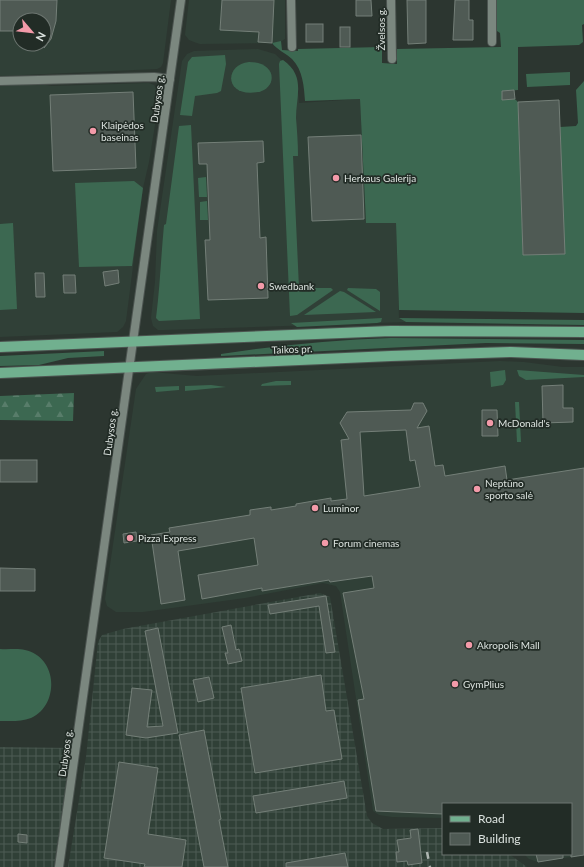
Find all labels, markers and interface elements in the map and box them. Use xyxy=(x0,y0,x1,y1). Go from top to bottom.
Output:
street label: Žvelsos g. xyxy=(375,8,387,50)
north arrow xyxy=(12,12,52,52)
text: N xyxy=(34,30,49,44)
street label: Dubysos g. xyxy=(148,74,166,124)
place label: Klaipėdos baseinas xyxy=(101,119,144,143)
marker: Klaipėdos baseinas xyxy=(88,126,98,136)
place label: Herkaus Galerija xyxy=(344,172,416,184)
marker: Herkaus Galerija xyxy=(331,173,341,183)
place label: Swedbank xyxy=(269,280,315,292)
marker: Swedbank xyxy=(256,281,266,291)
street label: Taikos pr. xyxy=(271,342,313,356)
street label: Dubysos g. xyxy=(101,407,119,457)
place label: McDonald's xyxy=(498,417,550,429)
marker: McDonald's xyxy=(485,418,495,428)
place label: Neptūno sporto salė xyxy=(485,477,533,501)
marker: Neptūno sporto salė xyxy=(472,484,482,494)
place label: Luminor xyxy=(323,502,359,514)
marker: Luminor xyxy=(310,503,320,513)
place label: Pizza Express xyxy=(138,532,197,544)
marker: Pizza Express xyxy=(125,533,135,543)
place label: Forum cinemas xyxy=(333,537,399,549)
marker: Forum cinemas xyxy=(320,538,330,548)
place label: Akropolis Mall xyxy=(477,639,540,651)
marker: Akropolis Mall xyxy=(464,640,474,650)
place label: GymPlius xyxy=(463,678,504,690)
marker: GymPlius xyxy=(450,679,460,689)
street label: Dubysos g. xyxy=(56,728,74,778)
legend xyxy=(442,803,572,855)
text: Road xyxy=(478,811,505,826)
text: Building xyxy=(478,831,521,846)

